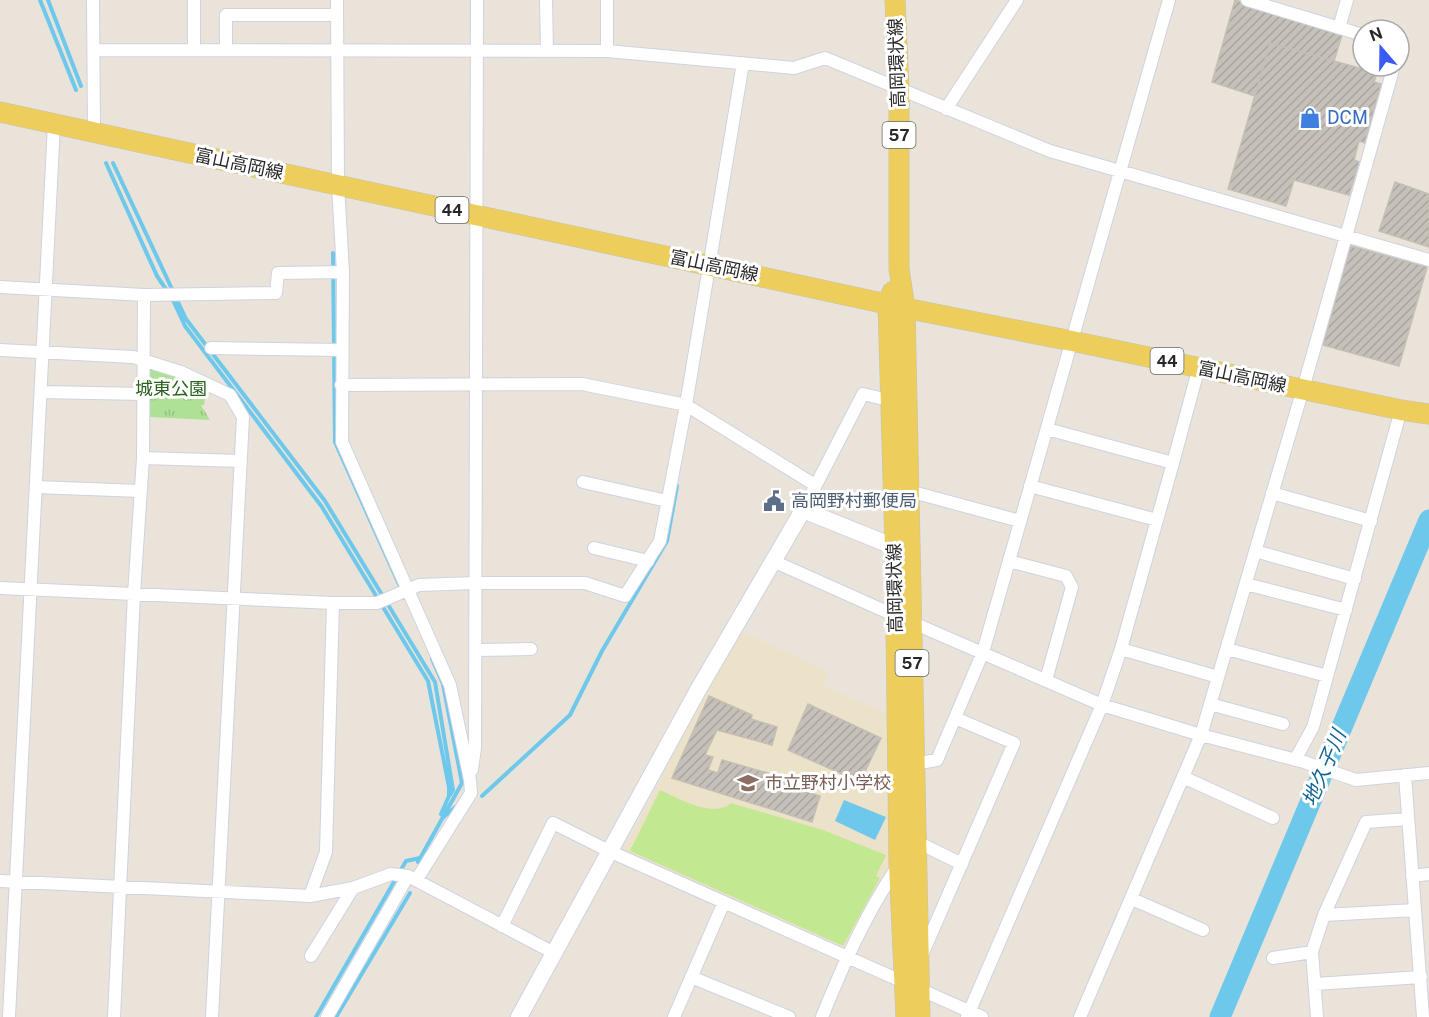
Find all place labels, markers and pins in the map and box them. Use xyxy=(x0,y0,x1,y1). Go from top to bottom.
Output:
shop icon: DCM xyxy=(1298,106,1322,130)
place label: DCM xyxy=(1327,107,1368,128)
public building icon: 高岡野村郵便局 xyxy=(762,489,786,513)
place label: 高岡野村郵便局 xyxy=(791,490,917,511)
school or university icon: 市立野村小学校 xyxy=(736,771,760,795)
place label: 市立野村小学校 xyxy=(765,772,891,793)

